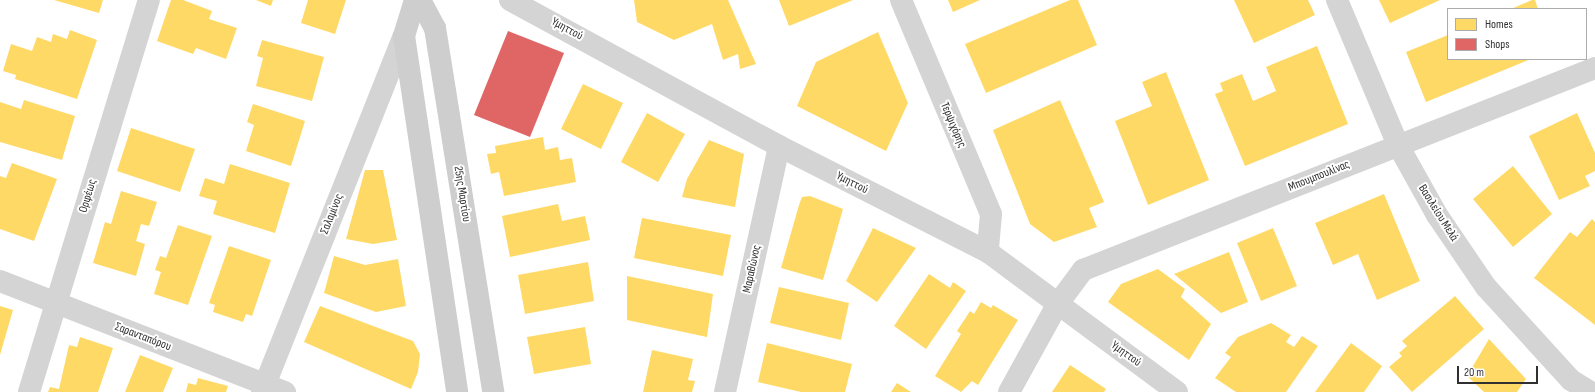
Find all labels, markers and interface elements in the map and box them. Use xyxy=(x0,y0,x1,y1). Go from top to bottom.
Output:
legend xyxy=(1447,8,1587,60)
street label: Υμηττού xyxy=(549,14,585,44)
text: Homes xyxy=(1485,17,1513,32)
text: Shops xyxy=(1485,37,1510,52)
street label: Τερψιχόρης xyxy=(937,100,969,150)
street label: Μπουμπουλίνας xyxy=(1286,157,1352,195)
street label: 25ης Μαρτίου xyxy=(450,165,474,223)
street label: Υμηττού xyxy=(834,169,870,197)
street label: Ορφέως xyxy=(76,178,100,214)
street label: Βασιλείου Μελά xyxy=(1415,182,1461,244)
street label: Σαλαμίνος xyxy=(317,192,347,236)
street label: Μαραθώνος xyxy=(740,244,764,294)
street label: Σαρανταπόρου xyxy=(113,320,173,354)
street label: Υμηττού xyxy=(1108,338,1144,370)
scale bar xyxy=(1459,358,1540,384)
text: 20 m xyxy=(1464,365,1484,380)

